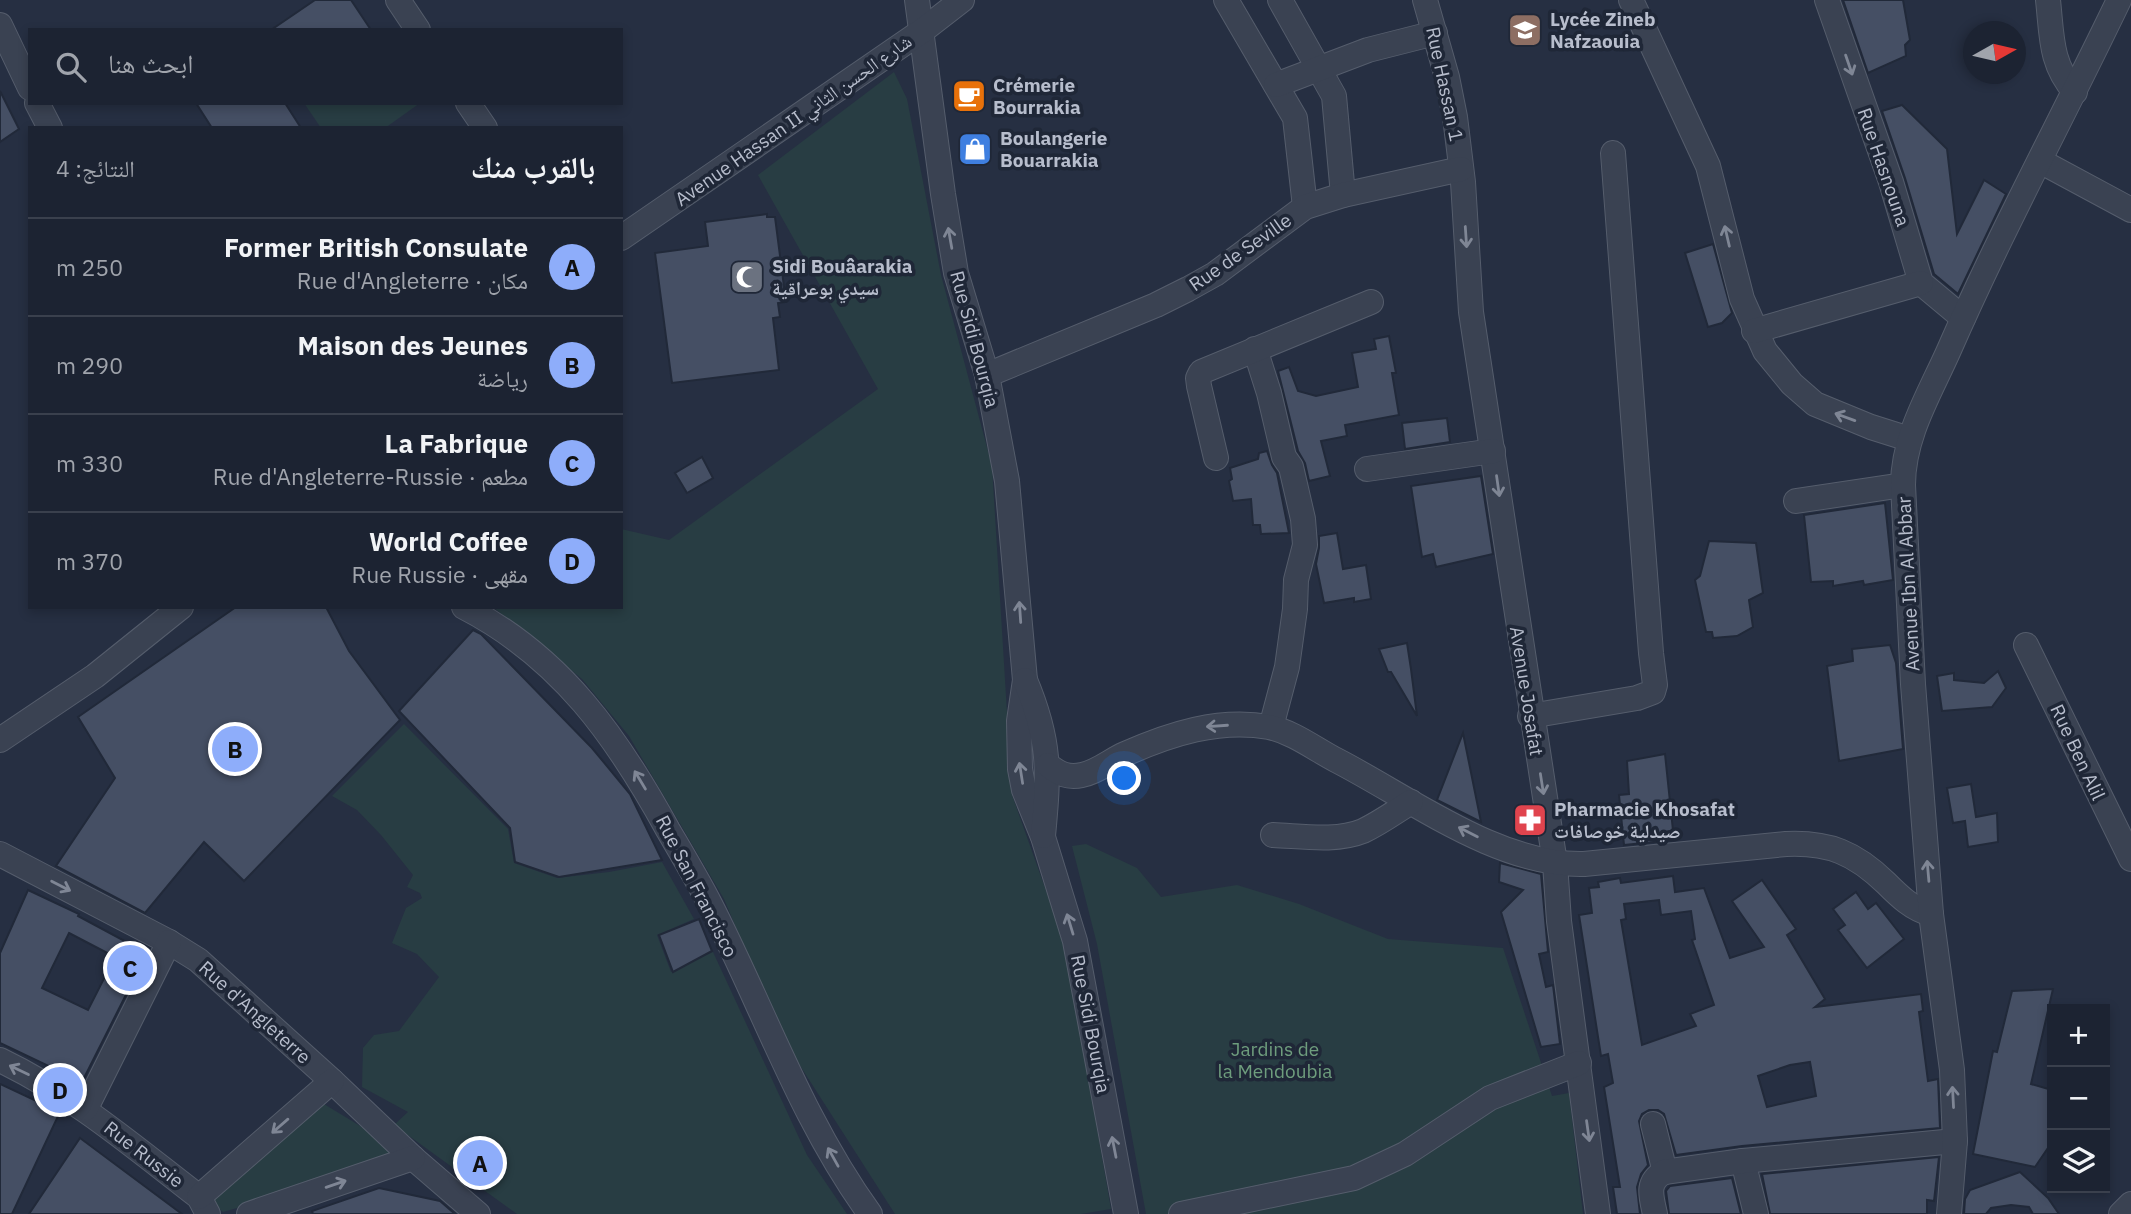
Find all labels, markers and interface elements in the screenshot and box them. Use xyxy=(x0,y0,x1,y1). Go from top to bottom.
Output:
place label: Lycée Zineb Nafzaouia xyxy=(1550,7,1656,53)
school or university icon: Lycée Zineb Nafzaouia xyxy=(1506,11,1544,49)
north arrow xyxy=(1963,21,2026,84)
street label: Rue Hassan 1 xyxy=(1421,24,1469,144)
search box xyxy=(28,28,623,105)
street label: Avenue Hassan II شارع الحسن الثاني xyxy=(670,29,918,214)
text: ابحث هنا xyxy=(108,46,193,80)
icon: search xyxy=(52,48,90,86)
one-way arrow xyxy=(1844,53,1856,75)
place label: Crémerie Bourrakia xyxy=(993,73,1081,119)
cafe icon: Crémerie Bourrakia xyxy=(950,77,988,115)
street label: Rue Hasnouna xyxy=(1852,105,1916,229)
place label: Boulangerie Bouarrakia xyxy=(1000,126,1107,172)
shop icon: Boulangerie Bouarrakia xyxy=(956,130,994,168)
text: بالقرب منك xyxy=(471,147,595,186)
text: النتائج: 4 xyxy=(56,153,135,183)
street label: Rue de Seville xyxy=(1184,208,1296,296)
one-way arrow xyxy=(1460,225,1473,248)
one-way arrow xyxy=(1720,225,1734,248)
one-way arrow xyxy=(943,227,956,250)
text: Former British Consulate xyxy=(224,230,528,264)
text: 250 m xyxy=(56,252,123,282)
text: A xyxy=(564,252,580,282)
place label: Sidi Bouâarakia سيدي بوعراقية xyxy=(772,254,913,304)
mosque icon: Sidi Bouâarakia سيدي بوعراقية xyxy=(728,258,766,296)
text: مكان · Rue d'Angleterre xyxy=(297,265,528,295)
street label: Rue Sidi Bourqia xyxy=(945,268,1005,410)
text: Maison des Jeunes xyxy=(298,328,528,362)
text: 290 m xyxy=(56,350,123,380)
text: B xyxy=(564,350,580,380)
text: رياضة xyxy=(477,363,528,393)
one-way arrow xyxy=(1834,410,1856,422)
text: La Fabrique xyxy=(385,426,528,460)
text: 330 m xyxy=(56,448,123,478)
text: C xyxy=(565,448,580,478)
text: مطعم · Rue d'Angleterre-Russie xyxy=(213,461,528,491)
one-way arrow xyxy=(1491,474,1504,497)
street label: Avenue Ibn Al Abbar xyxy=(1891,496,1925,672)
text: World Coffee xyxy=(369,524,528,558)
text: 370 m xyxy=(56,546,123,576)
text: D xyxy=(564,546,580,576)
text: مقهى · Rue Russie xyxy=(351,559,528,589)
one-way arrow xyxy=(1013,601,1026,623)
street label: Avenue Josafat xyxy=(1505,625,1549,757)
street label: Rue Ben Alil xyxy=(2045,700,2111,804)
one-way arrow xyxy=(1207,720,1229,733)
pin: B xyxy=(212,723,258,775)
your location xyxy=(1107,761,1141,795)
one-way arrow xyxy=(1014,762,1027,785)
one-way arrow xyxy=(633,771,647,791)
one-way arrow xyxy=(1536,772,1549,795)
place label: Pharmacie Khosafat صيدلية خوصافات xyxy=(1554,797,1735,843)
pharmacy icon: Pharmacie Khosafat صيدلية خوصافات xyxy=(1511,801,1549,839)
street label: Rue San Francisco xyxy=(651,811,743,961)
one-way arrow xyxy=(1458,824,1479,838)
one-way arrow xyxy=(1921,861,1934,883)
one-way arrow xyxy=(50,879,70,893)
one-way arrow xyxy=(1062,913,1075,935)
pin: C xyxy=(107,942,153,994)
street label: Rue Sidi Bourqia xyxy=(1066,953,1116,1095)
street label: Rue d'Angleterre xyxy=(194,955,316,1069)
map controls xyxy=(2047,1004,2110,1193)
button: + xyxy=(2047,1004,2110,1067)
park label: Jardins de la Mendoubia xyxy=(1218,1037,1332,1083)
one-way arrow xyxy=(10,1062,30,1076)
pin: D xyxy=(37,1064,83,1116)
button: − xyxy=(2047,1067,2110,1130)
one-way arrow xyxy=(1947,1086,1960,1109)
street label: Rue Russie xyxy=(99,1115,189,1193)
one-way arrow xyxy=(272,1117,289,1134)
one-way arrow xyxy=(1581,1119,1594,1142)
button: layers xyxy=(2047,1130,2110,1193)
one-way arrow xyxy=(1107,1136,1120,1159)
pin: A xyxy=(457,1137,503,1189)
one-way arrow xyxy=(826,1147,839,1168)
one-way arrow xyxy=(325,1177,347,1189)

